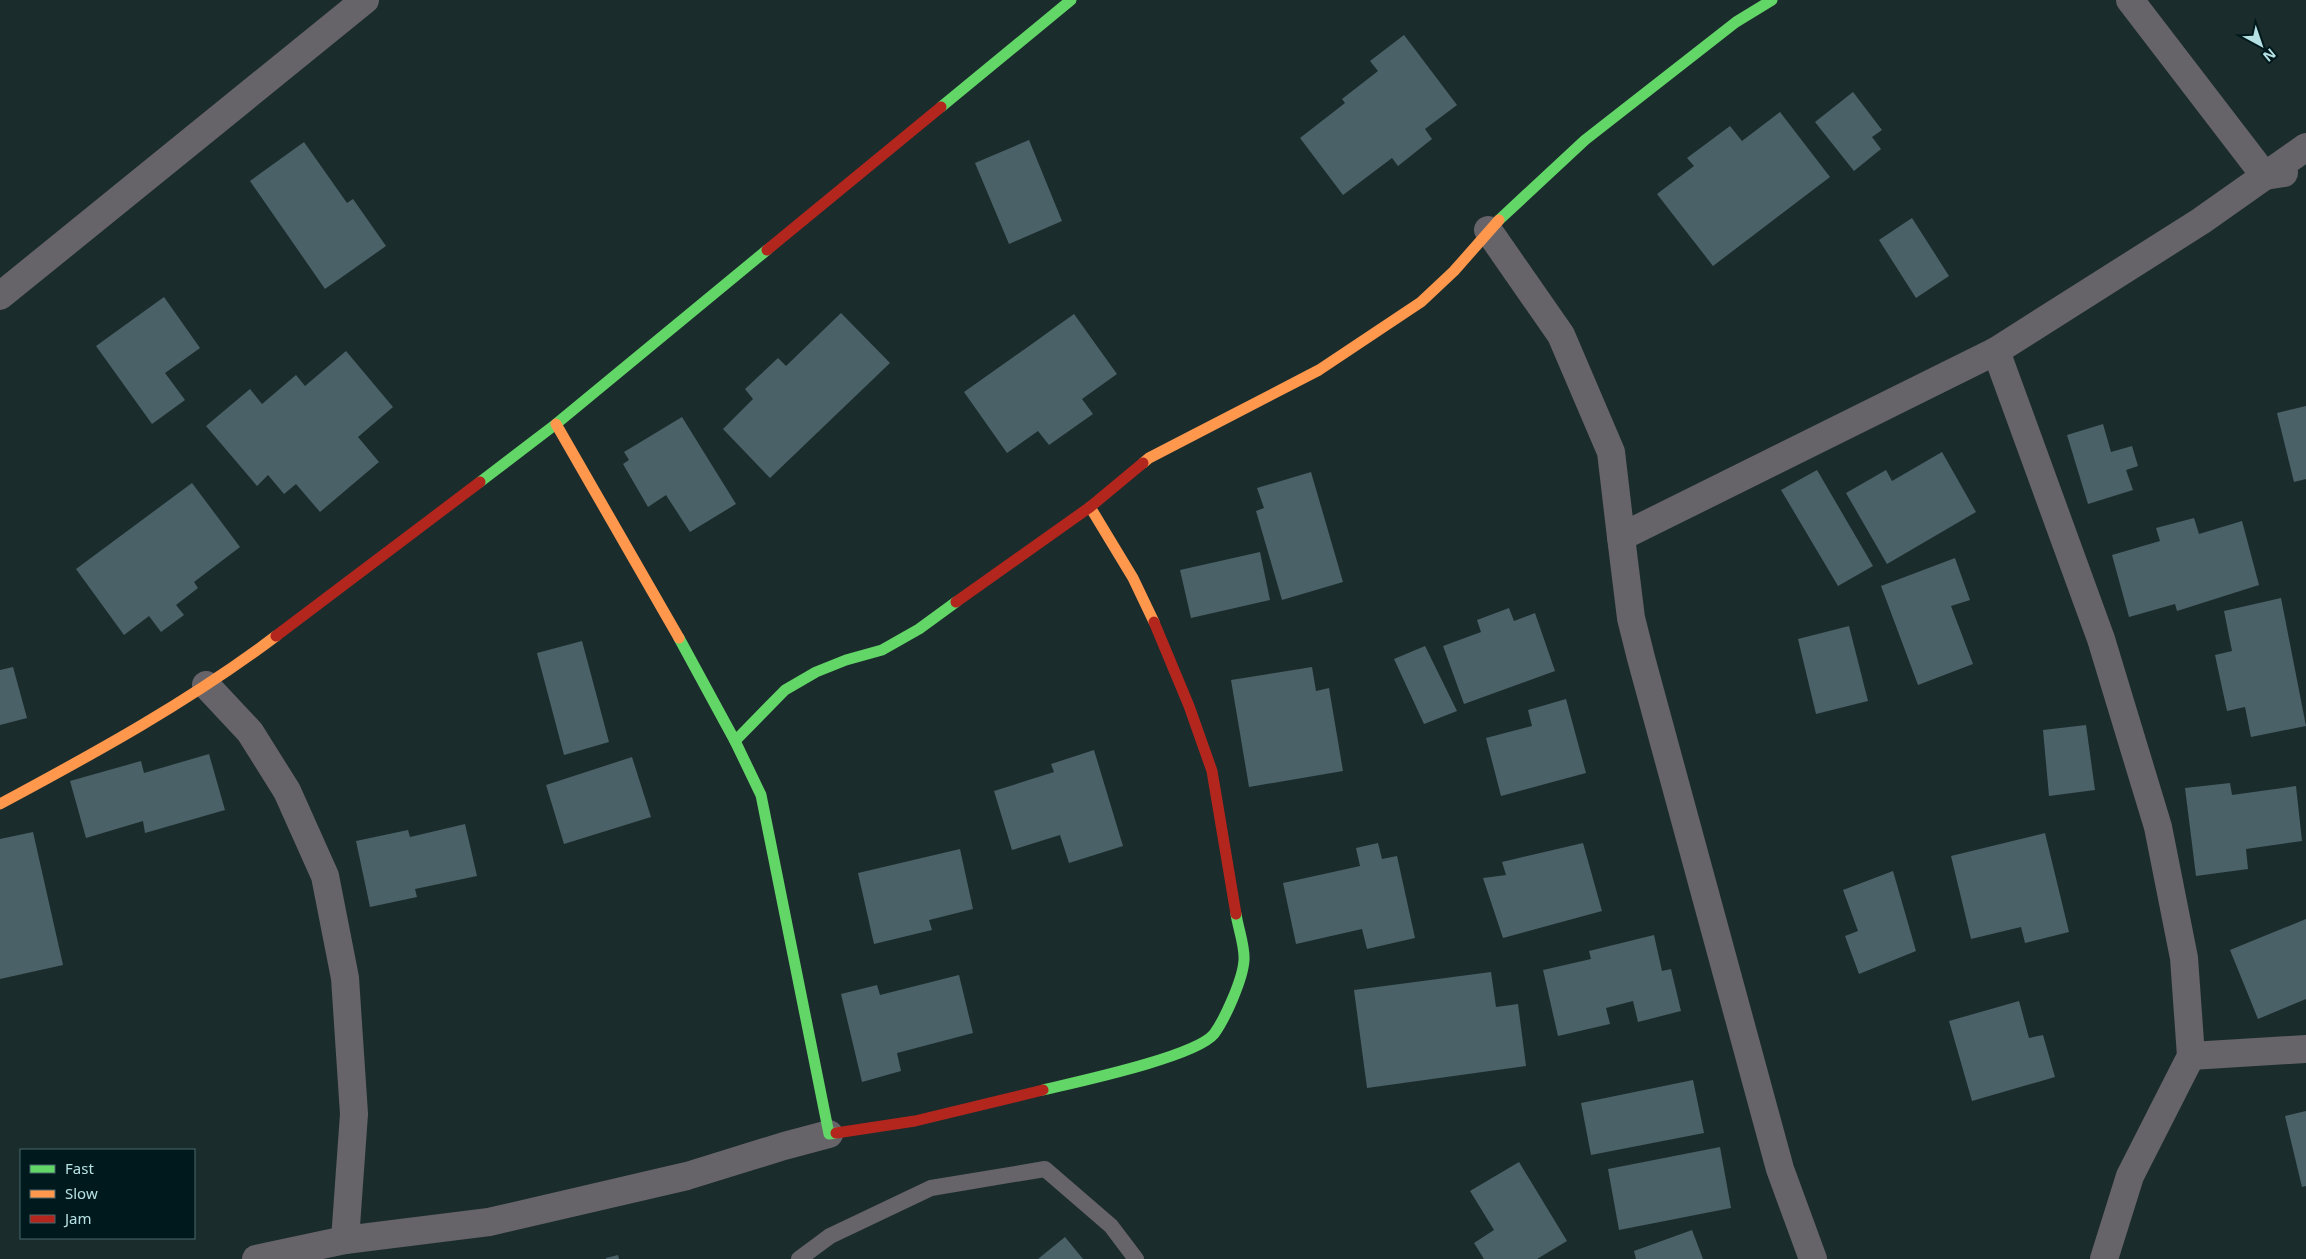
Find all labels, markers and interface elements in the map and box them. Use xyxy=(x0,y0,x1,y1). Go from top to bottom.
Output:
north arrow xyxy=(2236,20,2286,70)
text: N xyxy=(2259,44,2280,66)
legend xyxy=(20,1149,195,1239)
text: Fast xyxy=(65,1158,94,1178)
text: Slow xyxy=(65,1183,98,1203)
text: Jam xyxy=(63,1208,92,1228)

